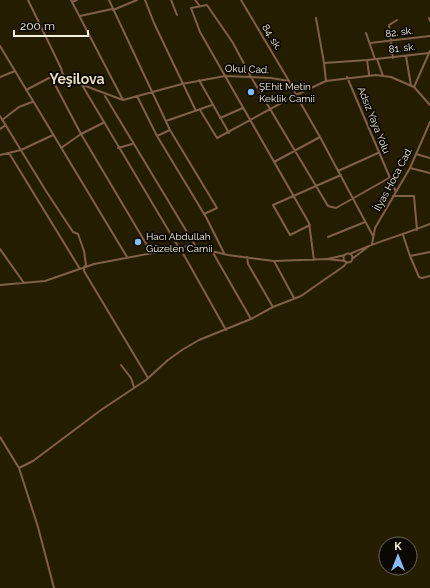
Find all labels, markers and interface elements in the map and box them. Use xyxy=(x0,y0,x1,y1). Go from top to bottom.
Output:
scale bar xyxy=(14,12,88,38)
text: 200 m xyxy=(20,19,55,33)
street label: 84. sk. xyxy=(260,22,284,52)
street label: 82. sk. xyxy=(385,25,413,39)
street label: 81. sk. xyxy=(388,41,416,55)
street label: Okul Cad. xyxy=(225,63,269,75)
district label: Yeşilova xyxy=(49,71,105,87)
place label: ŞEhit Metin Keklik Camii xyxy=(259,81,315,104)
street label: Adsız Yaya Yolu xyxy=(356,85,392,155)
marker: ŞEhit Metin Keklik Camii xyxy=(246,87,256,97)
street label: İlyas Hoca Cad. xyxy=(372,145,414,213)
place label: Hacı Abdullah Güzelen Camii xyxy=(146,231,213,254)
marker: Hacı Abdullah Güzelen Camii xyxy=(133,237,143,247)
north arrow xyxy=(378,536,418,576)
text: K xyxy=(394,540,402,553)

